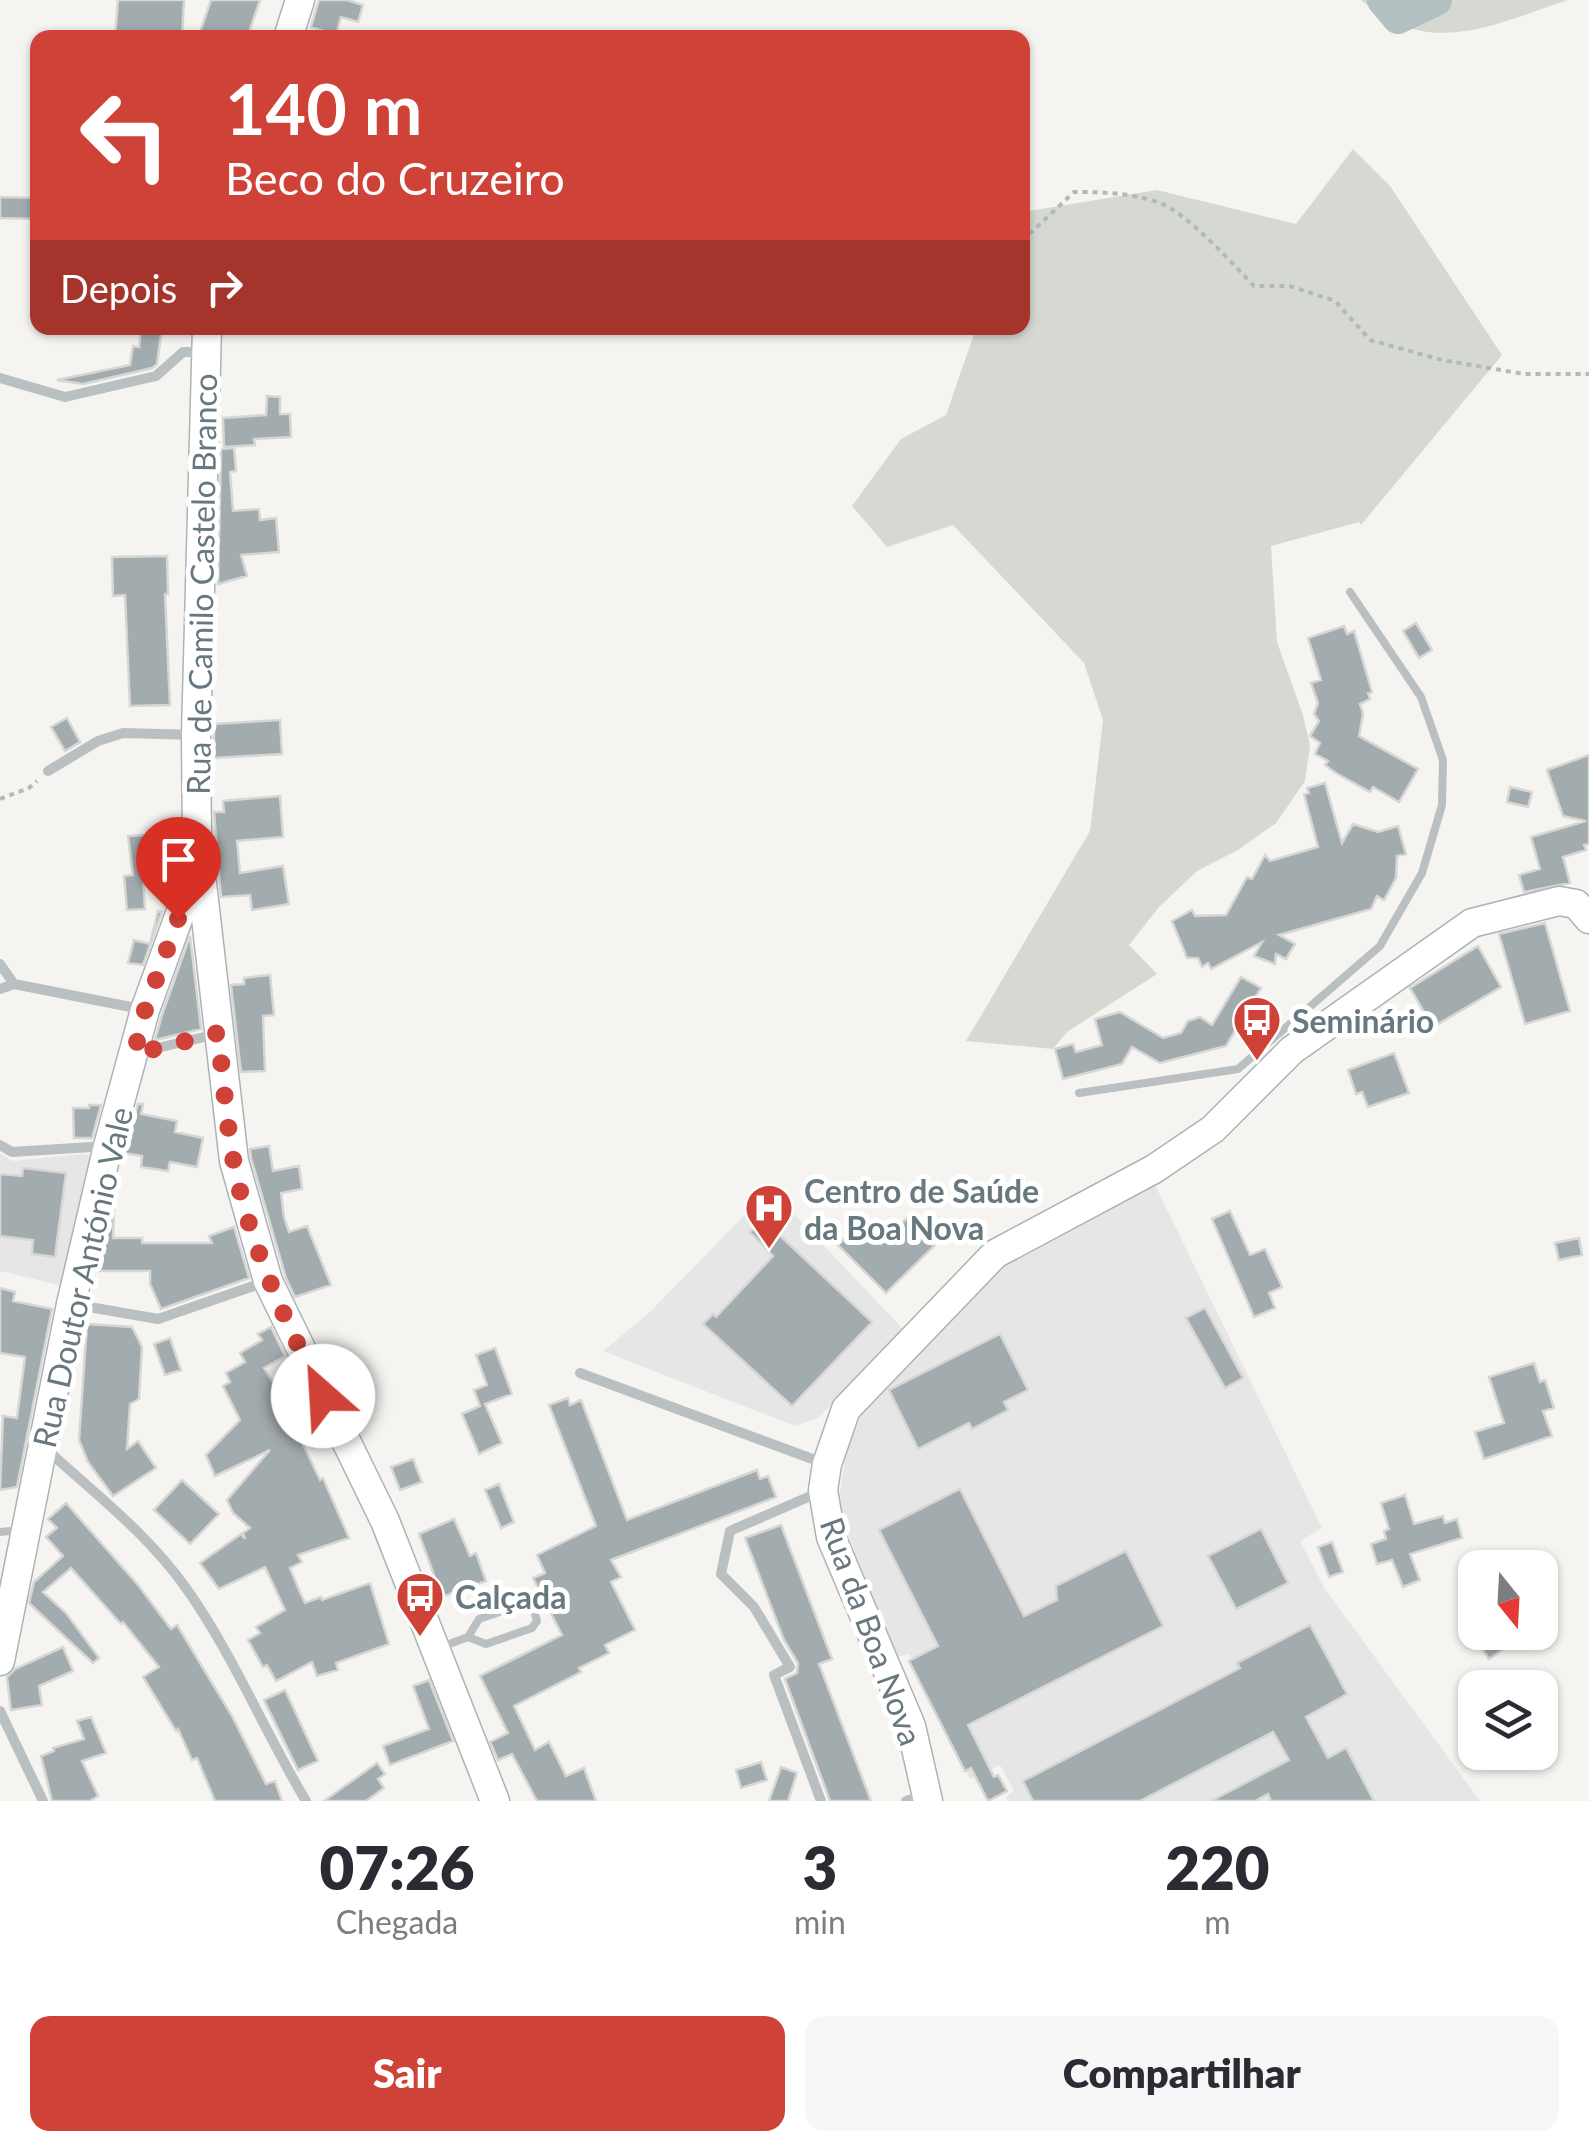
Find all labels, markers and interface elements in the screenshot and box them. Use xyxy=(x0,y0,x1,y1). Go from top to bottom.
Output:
text: 140 m xyxy=(225,66,422,150)
icon: left xyxy=(60,70,190,200)
text: Beco do Cruzeiro xyxy=(225,151,565,205)
icon: right xyxy=(197,260,252,315)
text: Depois xyxy=(60,265,177,311)
street label: Rua de Camilo Castelo Branco xyxy=(178,373,224,795)
pin xyxy=(136,817,221,920)
icon: arrive xyxy=(151,832,206,887)
bus stop icon: Seminário xyxy=(1231,994,1283,1062)
place label: Seminário xyxy=(1292,1001,1434,1040)
street label: Rua Doutor António Vale xyxy=(24,1103,140,1451)
place label: Centro de Saúde da Boa Nova xyxy=(804,1171,1039,1247)
hospital icon: Centro de Saúde da Boa Nova xyxy=(743,1182,795,1250)
position arrow xyxy=(271,1344,375,1448)
street label: Rua da Boa Nova xyxy=(813,1512,931,1750)
north arrow xyxy=(1458,1550,1558,1650)
map controls xyxy=(1458,1550,1558,1770)
bus stop icon: Calçada xyxy=(394,1570,446,1638)
place label: Calçada xyxy=(455,1577,566,1616)
button: layers xyxy=(1458,1670,1558,1770)
text: 07:26 xyxy=(319,1831,475,1903)
text: 3 xyxy=(802,1831,837,1903)
text: 220 xyxy=(1165,1831,1270,1903)
text: Chegada xyxy=(336,1902,458,1941)
text: min xyxy=(794,1902,846,1941)
text: m xyxy=(1204,1902,1231,1941)
button: Sair xyxy=(30,2016,785,2131)
button: Compartilhar xyxy=(805,2016,1559,2131)

